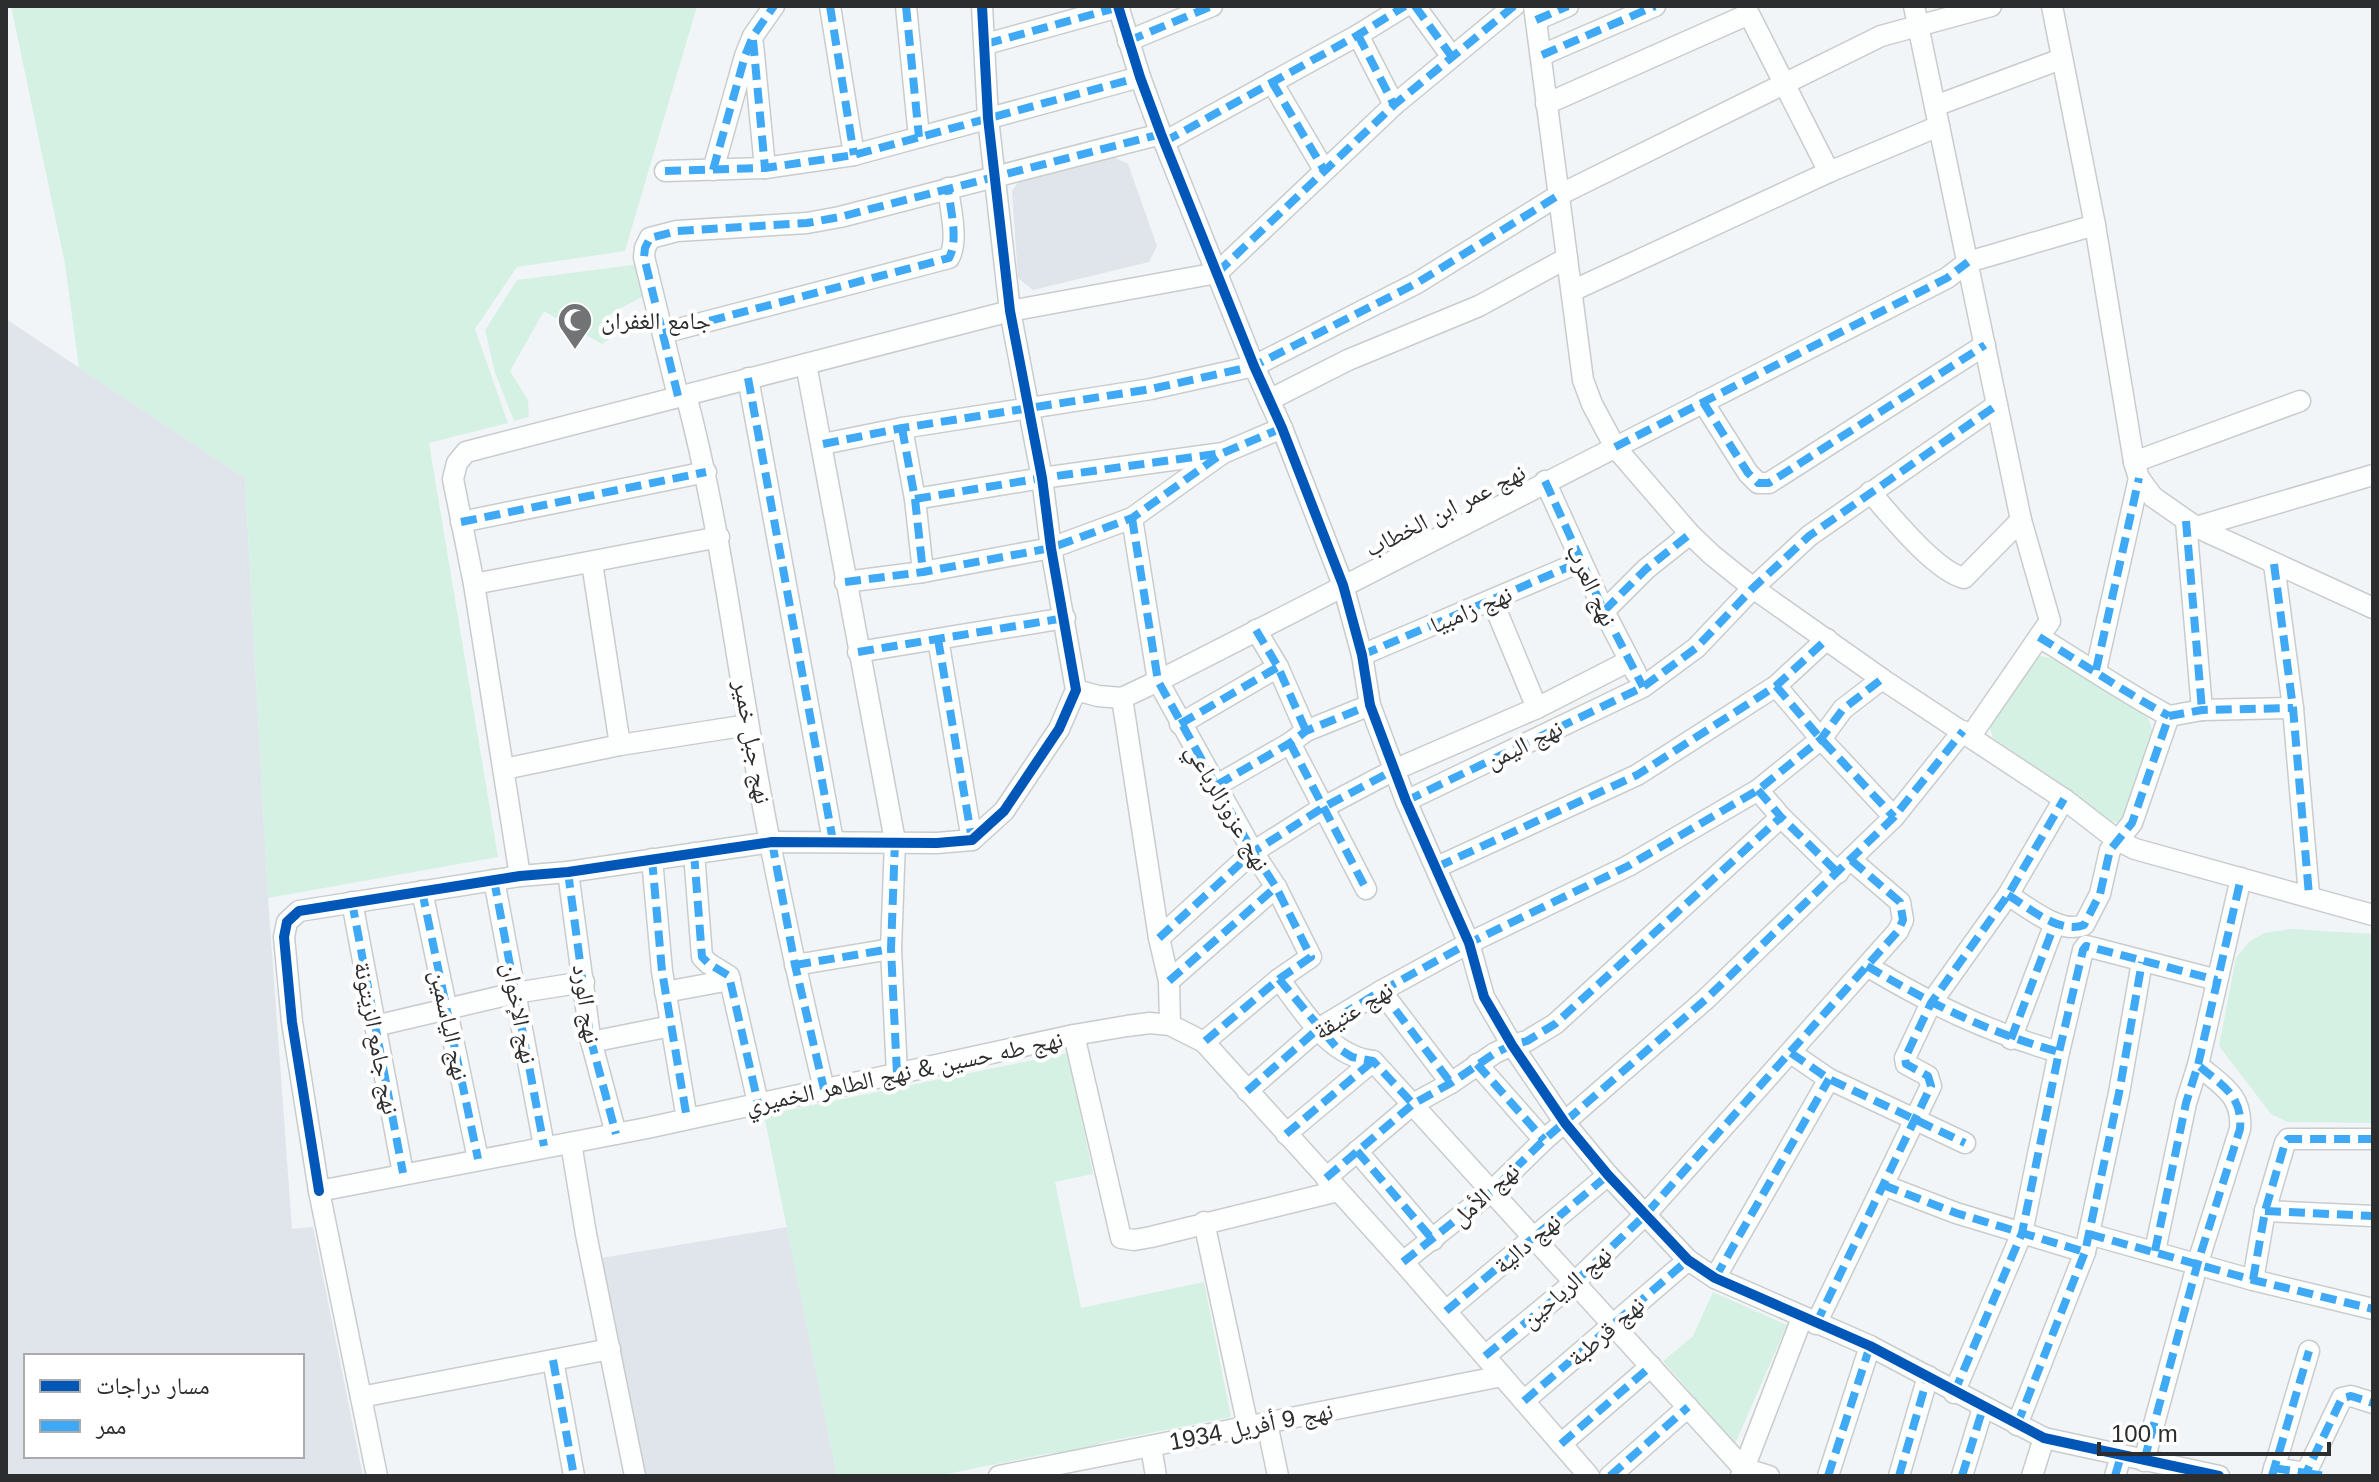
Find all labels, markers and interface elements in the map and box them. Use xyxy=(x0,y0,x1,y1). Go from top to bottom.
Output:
mosque icon: جامع الغفران xyxy=(556,301,594,351)
place label: جامع الغفران xyxy=(601,307,711,336)
street label: نهج عمر ابن الخطاب xyxy=(1360,458,1531,564)
street label: نهج العرب xyxy=(1559,540,1623,631)
street label: نهج زامبيا xyxy=(1426,580,1517,640)
street label: نهج جبل خمير xyxy=(727,677,777,806)
street label: نهج اليمن xyxy=(1481,714,1568,776)
street label: نهج عزوزالرباعي xyxy=(1175,739,1275,878)
street label: نهج جامع الزيتونة xyxy=(347,959,405,1117)
street label: نهج الإخوان xyxy=(495,960,543,1066)
street label: نهج الورد xyxy=(565,963,607,1046)
street label: نهج الياسمين xyxy=(423,967,475,1083)
street label: نهج عتيقة xyxy=(1309,975,1399,1046)
street label: نهج طه حسين & نهج الطاهر الخميري xyxy=(743,1025,1066,1125)
street label: نهج الأمل xyxy=(1446,1157,1526,1233)
street label: نهج دالية xyxy=(1488,1207,1567,1280)
street label: نهج الرياحين xyxy=(1515,1240,1618,1335)
street label: نهج قرطبة xyxy=(1562,1291,1651,1373)
legend xyxy=(24,1354,304,1458)
text: مسار دراجات xyxy=(96,1372,210,1399)
street label: نهج 9 أفريل 1934 xyxy=(1167,1397,1336,1457)
scale bar xyxy=(2099,1406,2329,1456)
text: ممر xyxy=(95,1412,127,1439)
text: 100 m xyxy=(2111,1420,2178,1447)

